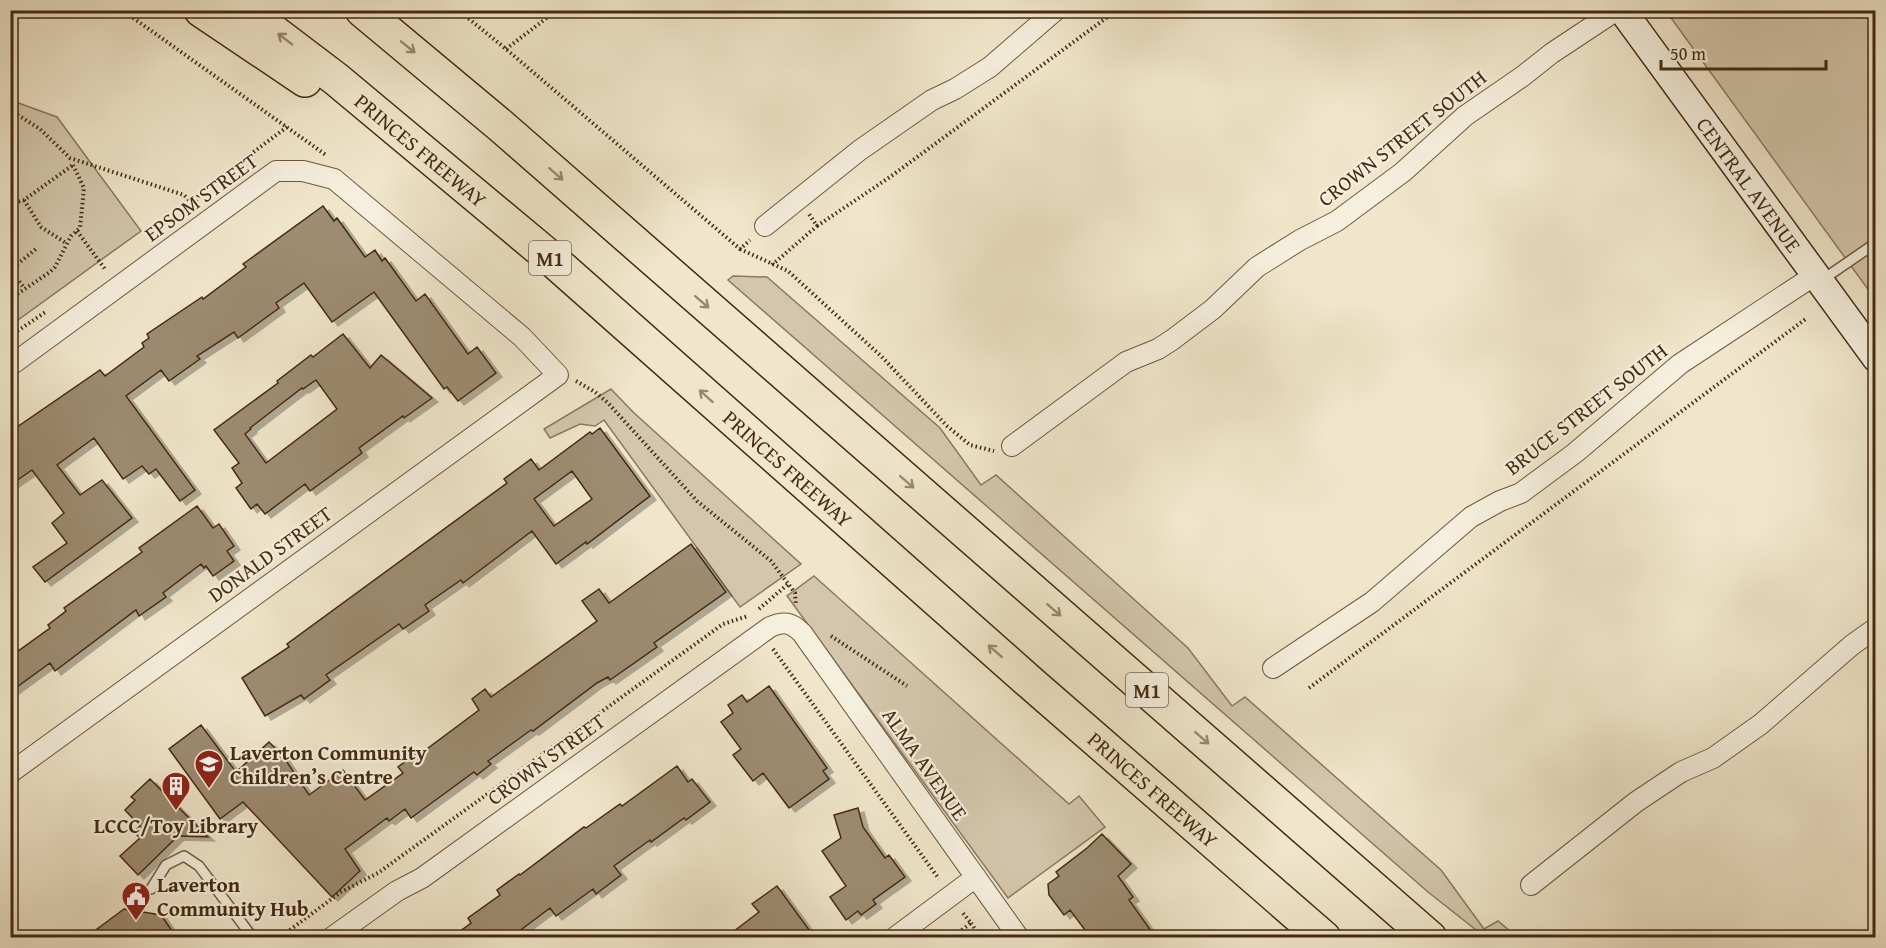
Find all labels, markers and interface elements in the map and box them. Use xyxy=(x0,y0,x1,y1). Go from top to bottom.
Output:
one-way arrow xyxy=(277,33,293,46)
scale bar xyxy=(1661,33,1826,71)
one-way arrow xyxy=(400,40,415,54)
text: 50 m xyxy=(1670,40,1706,67)
street label: CROWN STREET SOUTH xyxy=(1311,62,1493,214)
street label: PRINCES FREEWAY xyxy=(348,86,494,215)
street label: CENTRAL AVENUE xyxy=(1689,110,1810,259)
street label: EPSOM STREET xyxy=(138,145,264,249)
one-way arrow xyxy=(548,167,563,181)
road number: M1 xyxy=(529,241,571,275)
one-way arrow xyxy=(695,295,710,309)
street label: BRUCE STREET SOUTH xyxy=(1498,336,1674,482)
one-way arrow xyxy=(699,389,714,403)
street label: PRINCES FREEWAY xyxy=(717,402,860,534)
one-way arrow xyxy=(899,475,914,489)
street label: DONALD STREET xyxy=(202,498,339,610)
one-way arrow xyxy=(1047,603,1062,617)
one-way arrow xyxy=(988,644,1003,658)
road number: M1 xyxy=(1126,673,1168,707)
street label: ALMA AVENUE xyxy=(875,701,976,827)
street label: CROWN STREET xyxy=(480,705,612,813)
street label: PRINCES FREEWAY xyxy=(1081,724,1225,855)
one-way arrow xyxy=(1194,731,1209,745)
place label: Laverton Community Children’s Centre xyxy=(230,737,427,792)
school or university icon: Laverton Community Children’s Centre xyxy=(193,748,225,790)
building icon: LCCC/Toy Library xyxy=(160,770,192,812)
place label: LCCC/Toy Library xyxy=(94,810,258,841)
place label: Laverton Community Hub xyxy=(157,869,308,924)
public building icon: Laverton Community Hub xyxy=(120,880,152,922)

